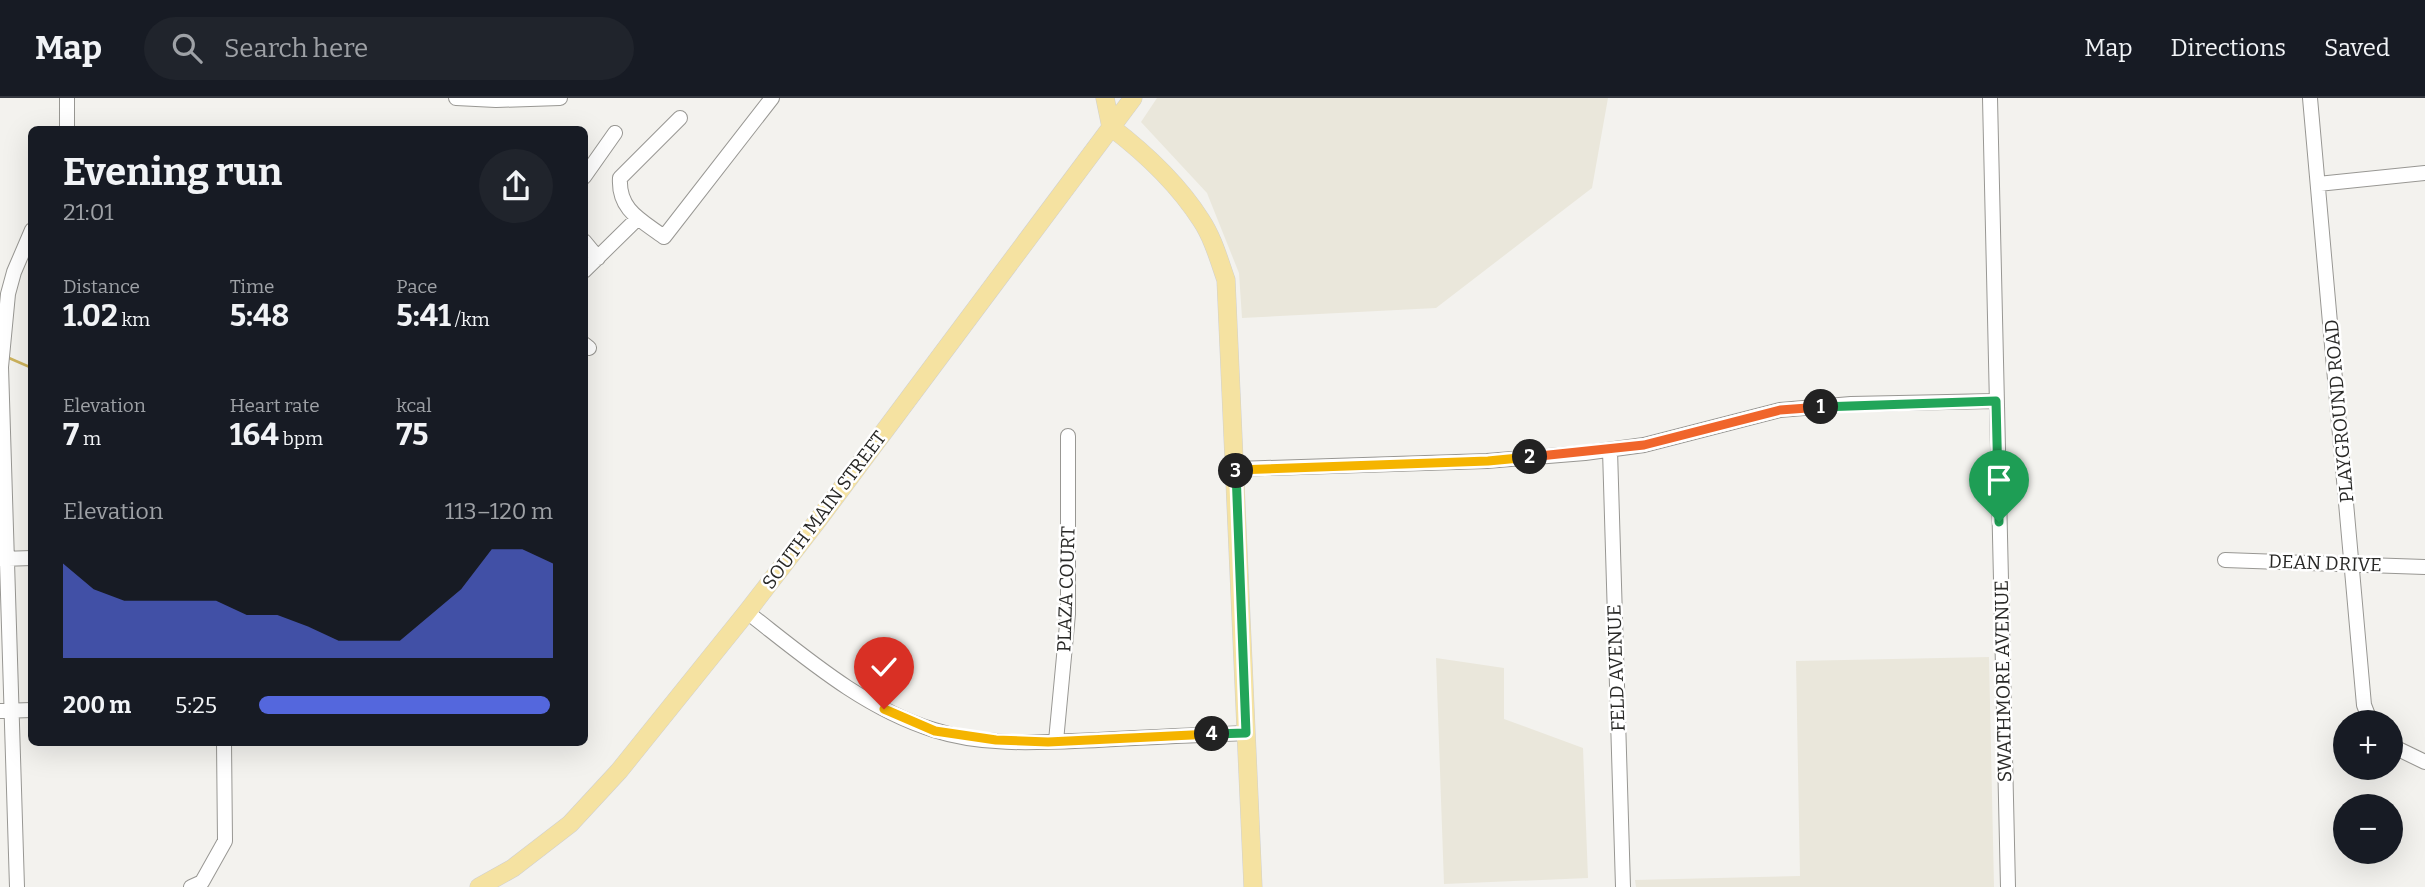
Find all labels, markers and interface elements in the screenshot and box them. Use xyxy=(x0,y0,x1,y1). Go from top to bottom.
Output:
search box xyxy=(144,17,634,80)
text: Map xyxy=(35,28,102,68)
icon: search xyxy=(168,29,206,67)
text: Search here xyxy=(224,33,368,64)
text: Map xyxy=(2084,34,2133,62)
text: Directions xyxy=(2171,34,2286,62)
text: Saved xyxy=(2324,34,2390,62)
text: Evening run xyxy=(63,149,282,195)
button: share xyxy=(479,149,553,223)
text: 21:01 xyxy=(63,198,114,226)
text: Distance xyxy=(63,275,140,298)
text: Time xyxy=(230,275,275,298)
text: Pace xyxy=(396,275,437,298)
text: 1.02 xyxy=(63,298,118,334)
text: 5:48 xyxy=(230,298,289,334)
text: 5:41 xyxy=(396,298,451,334)
text: km xyxy=(118,308,150,331)
text: /km xyxy=(451,308,490,331)
street label: PLAYGROUND ROAD xyxy=(2320,318,2358,504)
pin: 1 xyxy=(1804,390,1839,424)
text: Elevation xyxy=(63,394,146,417)
text: Heart rate xyxy=(230,394,320,417)
text: kcal xyxy=(396,394,432,417)
text: 1 xyxy=(1816,395,1825,418)
text: 7 xyxy=(63,417,79,453)
text: 164 xyxy=(230,417,279,453)
text: 75 xyxy=(396,417,428,453)
street label: SOUTH MAIN STREET xyxy=(757,426,891,594)
text: m xyxy=(79,427,101,450)
text: bpm xyxy=(279,427,323,450)
pin: 2 xyxy=(1512,440,1548,474)
text: 2 xyxy=(1524,445,1535,468)
pin xyxy=(1969,450,2029,522)
pin: 3 xyxy=(1218,454,1254,488)
text: 3 xyxy=(1230,459,1241,482)
icon: arrive xyxy=(1980,461,2018,499)
text: Elevation xyxy=(63,497,163,525)
text: 113–120 m xyxy=(445,497,553,525)
street label: PLAZA COURT xyxy=(1052,526,1080,652)
street label: DEAN DRIVE xyxy=(2268,550,2382,576)
street label: SWATHMORE AVENUE xyxy=(1990,580,2016,782)
street label: FELD AVENUE xyxy=(1602,604,1630,732)
pin xyxy=(854,637,914,709)
icon: check xyxy=(865,648,903,686)
text: 200 m xyxy=(63,691,131,719)
text: 5:25 xyxy=(175,691,217,719)
map controls xyxy=(2333,710,2403,864)
button: + xyxy=(2333,710,2403,780)
pin: 4 xyxy=(1194,716,1230,752)
text: 4 xyxy=(1206,722,1217,745)
button: − xyxy=(2333,794,2403,864)

